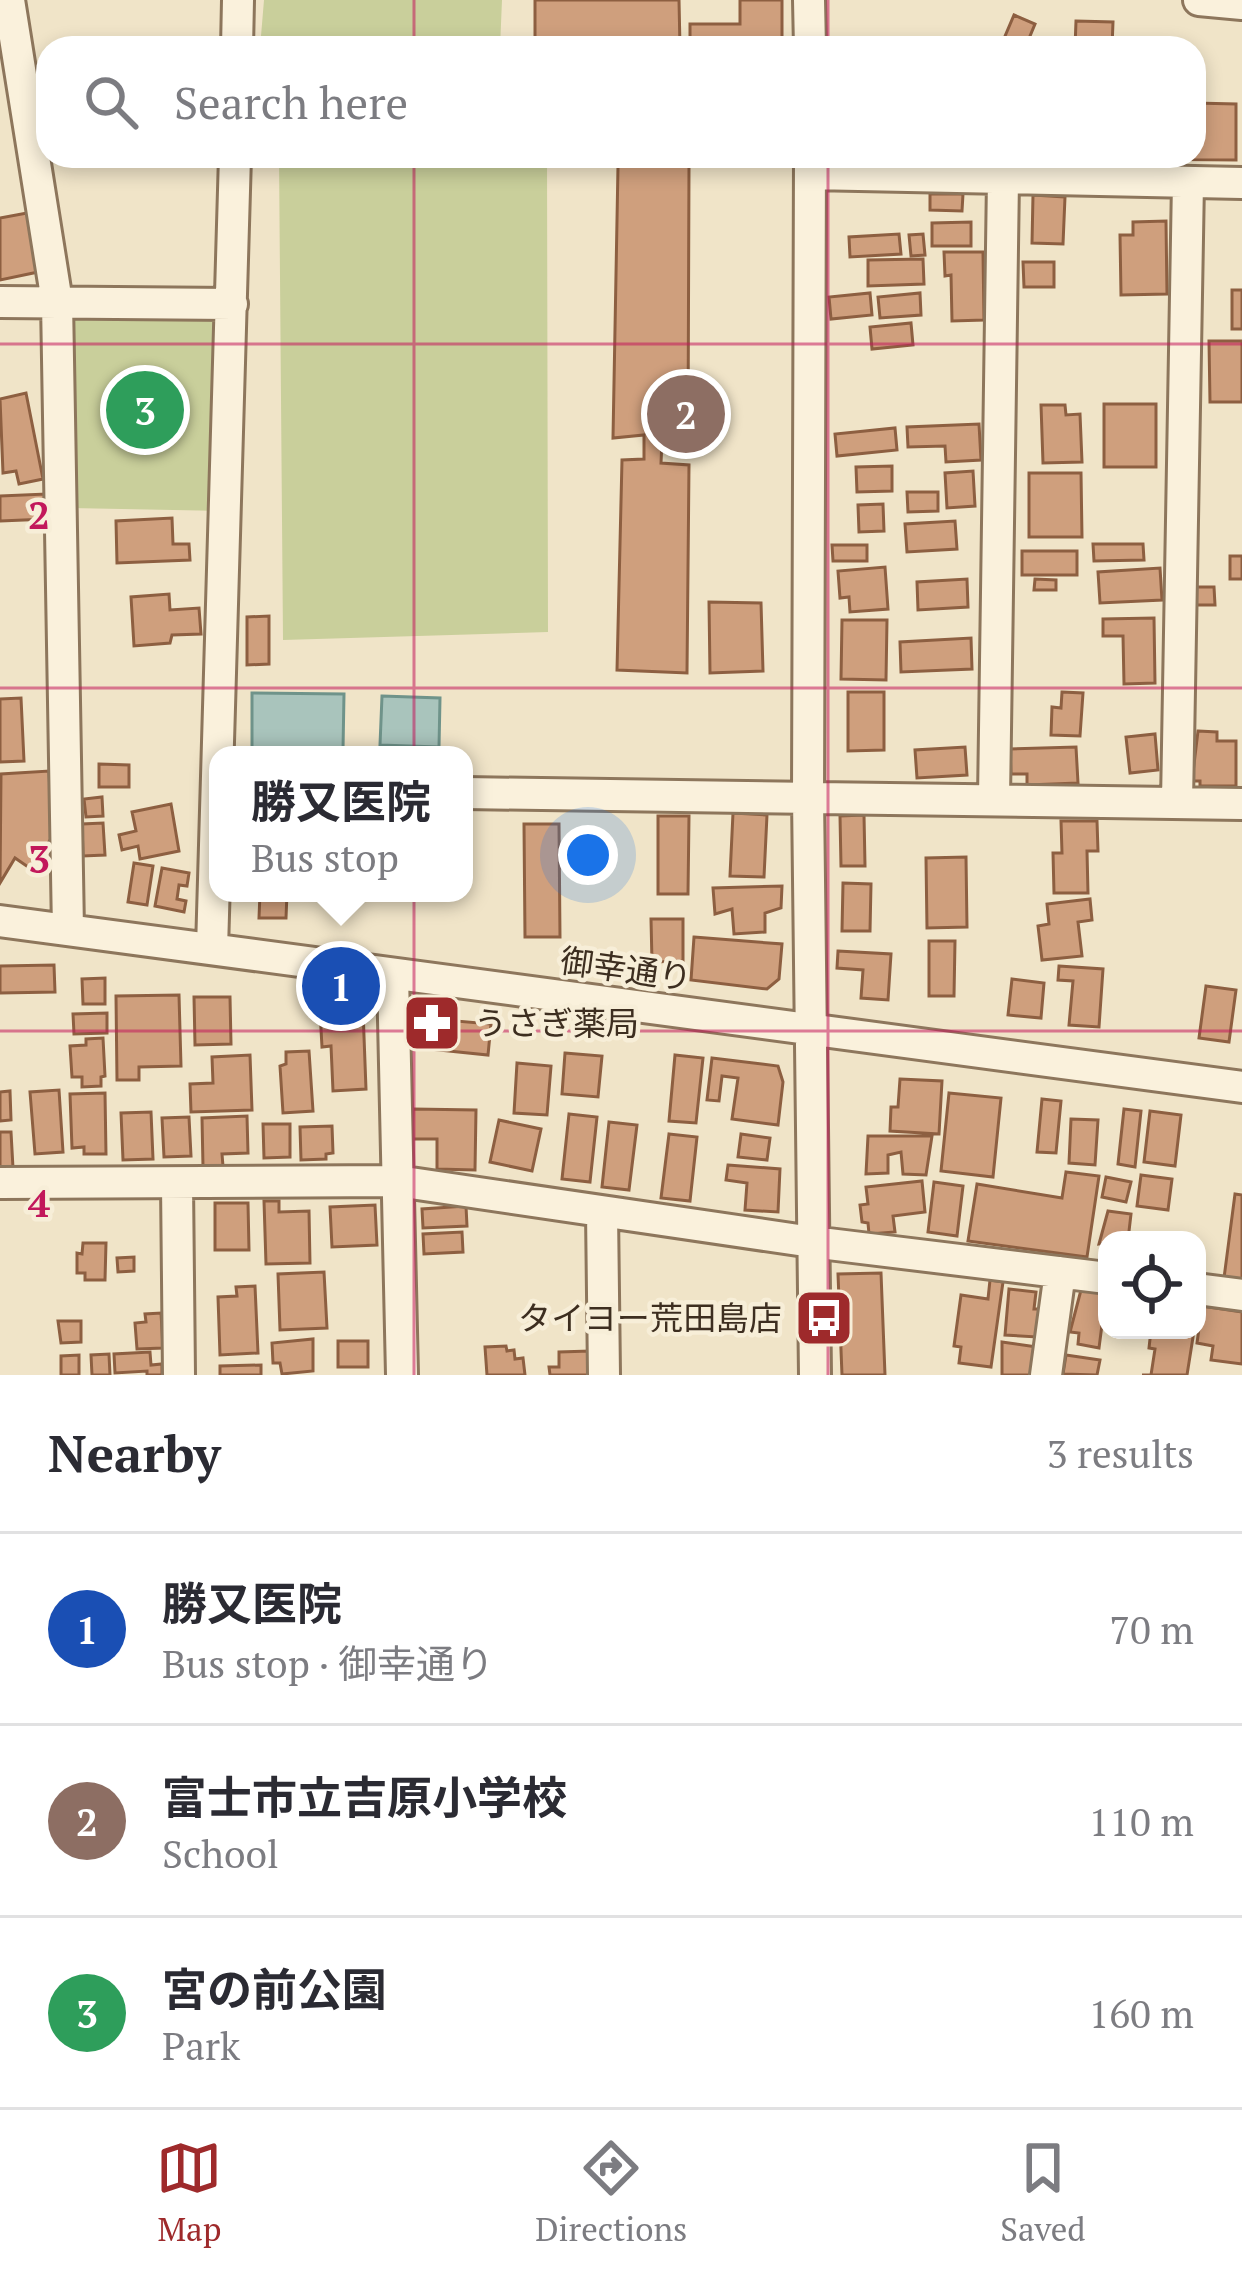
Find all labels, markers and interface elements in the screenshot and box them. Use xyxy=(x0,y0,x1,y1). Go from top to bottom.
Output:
search box xyxy=(36,36,1206,168)
icon: search xyxy=(78,69,144,135)
text: Search here xyxy=(174,72,408,132)
pin: 3 xyxy=(106,365,184,455)
pin: 2 xyxy=(647,369,725,459)
text: 2 xyxy=(28,488,50,540)
popup xyxy=(209,746,473,902)
text: 勝又医院 xyxy=(251,771,431,831)
your location xyxy=(558,825,618,885)
text: Bus stop xyxy=(251,831,399,883)
text: 3 xyxy=(28,832,50,884)
street label: 御幸通り xyxy=(558,938,694,999)
pin: 1 xyxy=(302,941,380,1031)
pharmacy icon: うさぎ薬局 xyxy=(401,992,463,1054)
place label: うさぎ薬局 xyxy=(474,1001,639,1044)
text: 4 xyxy=(28,1176,50,1228)
map controls xyxy=(1098,1231,1206,1339)
button: locate xyxy=(1098,1231,1206,1339)
bus stop icon: タイヨー荒田島店 xyxy=(793,1287,855,1349)
place label: タイヨー荒田島店 xyxy=(518,1296,782,1339)
text: Nearby xyxy=(48,1419,221,1487)
text: 3 results xyxy=(1047,1427,1194,1479)
text: 勝又医院 xyxy=(162,1573,342,1633)
text: 1 xyxy=(76,1603,98,1655)
text: 70 m xyxy=(1109,1603,1194,1655)
text: Bus stop · 御幸通り xyxy=(162,1637,494,1689)
text: 富士市立吉原小学校 xyxy=(162,1767,567,1827)
text: 2 xyxy=(76,1795,98,1847)
text: 110 m xyxy=(1089,1795,1194,1847)
text: School xyxy=(162,1827,279,1879)
text: 宮の前公園 xyxy=(162,1959,387,2019)
text: 3 xyxy=(76,1987,98,2039)
text: 160 m xyxy=(1089,1987,1194,2039)
text: Park xyxy=(162,2019,240,2071)
tab: Map xyxy=(156,2135,222,2250)
tab: Directions xyxy=(535,2135,687,2250)
tab: Saved xyxy=(1000,2135,1086,2250)

